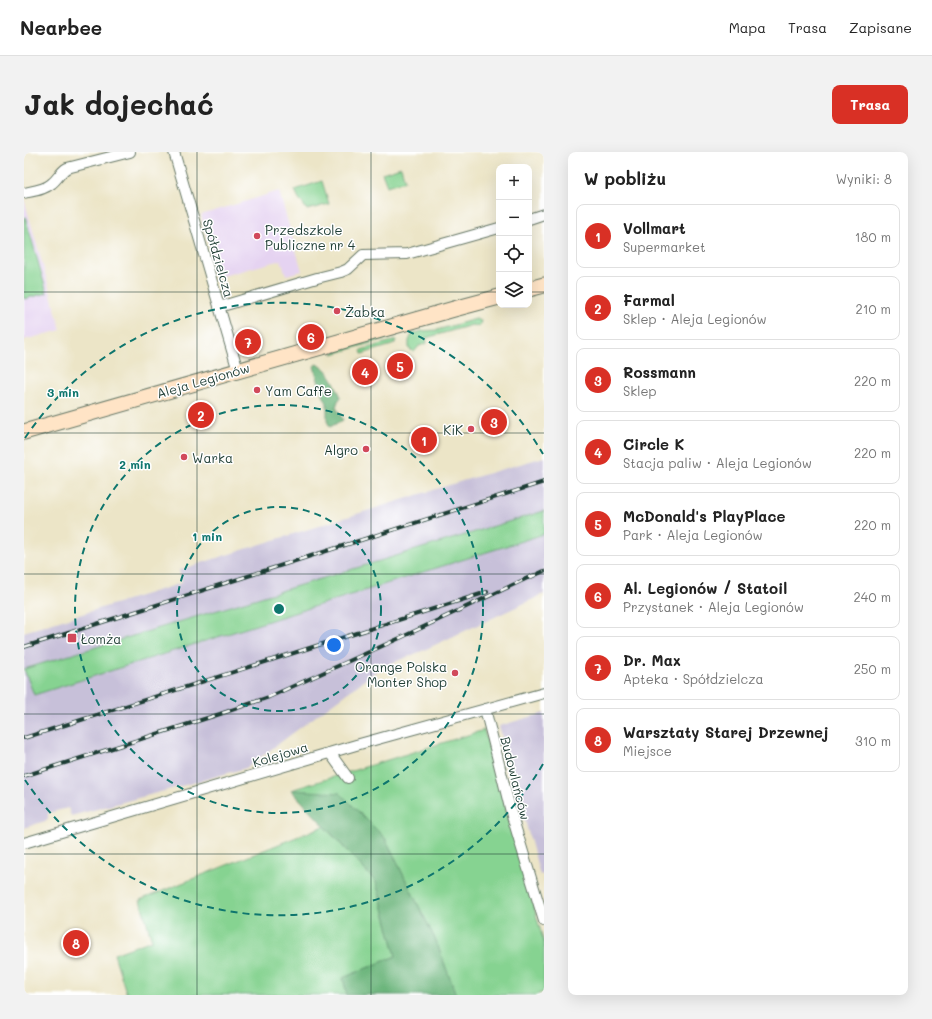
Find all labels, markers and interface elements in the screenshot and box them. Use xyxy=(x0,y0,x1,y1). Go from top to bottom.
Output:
text: Nearbee xyxy=(20,15,102,40)
text: Mapa xyxy=(729,18,766,37)
text: Trasa xyxy=(788,18,827,37)
text: Zapisane xyxy=(849,18,912,37)
button: Trasa xyxy=(832,85,908,124)
text: Jak dojechać xyxy=(24,86,214,122)
map controls xyxy=(496,164,532,308)
button: + xyxy=(496,164,532,200)
text: W pobliżu xyxy=(584,167,666,189)
text: Wyniki: 8 xyxy=(836,170,892,187)
button: − xyxy=(496,200,532,236)
street label: Spółdzielcza xyxy=(200,217,238,299)
text: Vollmart xyxy=(623,218,686,238)
place label: Przedszkole Publiczne nr 4 xyxy=(265,221,356,253)
text: 1 xyxy=(595,228,601,245)
text: 180 m xyxy=(855,228,891,245)
marker: Przedszkole Publiczne nr 4 xyxy=(252,231,262,241)
button: locate xyxy=(496,236,532,272)
text: Supermarket xyxy=(623,238,706,255)
button: layers xyxy=(496,272,532,308)
text: Farmal xyxy=(623,290,675,310)
text: 2 xyxy=(594,300,602,317)
text: 210 m xyxy=(855,300,891,317)
place label: Żabka xyxy=(345,303,385,320)
marker: Żabka xyxy=(332,306,342,316)
text: Sklep · Aleja Legionów xyxy=(623,310,767,327)
pin: 6 xyxy=(298,322,324,352)
pin: 7 xyxy=(235,327,261,357)
pin: 5 xyxy=(387,351,413,381)
pin: 4 xyxy=(352,357,378,387)
street label: Aleja Legionów xyxy=(154,359,252,401)
text: Rossmann xyxy=(623,362,696,382)
text: 3 xyxy=(594,372,602,389)
text: 220 m xyxy=(854,372,891,389)
place label: Yam Caffe xyxy=(265,382,332,399)
text: Sklep xyxy=(623,382,657,399)
text: 3 min xyxy=(47,384,79,400)
marker: Yam Caffe xyxy=(252,385,262,395)
pin: 2 xyxy=(188,400,214,430)
pin: 3 xyxy=(481,407,507,437)
place label: KiK xyxy=(443,421,463,438)
marker: KiK xyxy=(466,424,476,434)
pin: 1 xyxy=(411,425,437,455)
text: Circle K xyxy=(623,434,684,454)
place label: Algro xyxy=(324,441,358,458)
marker: Algro xyxy=(361,444,371,454)
text: 4 xyxy=(594,444,602,461)
text: 220 m xyxy=(854,444,891,461)
place label: Warka xyxy=(192,449,233,466)
marker: Warka xyxy=(179,452,189,462)
text: Stacja paliw · Aleja Legionów xyxy=(623,454,812,471)
text: 2 min xyxy=(119,456,151,472)
text: McDonald's PlayPlace xyxy=(623,506,785,526)
text: 5 xyxy=(594,516,602,533)
text: 220 m xyxy=(854,516,891,533)
text: Park · Aleja Legionów xyxy=(623,526,763,543)
text: 1 min xyxy=(192,528,222,544)
text: Al. Legionów / Statoil xyxy=(623,578,787,598)
text: 6 xyxy=(594,588,602,605)
text: 240 m xyxy=(854,588,891,605)
text: Przystanek · Aleja Legionów xyxy=(623,598,804,615)
centre of rings xyxy=(272,602,286,616)
place label: Łomża xyxy=(81,630,121,647)
marker: Łomża xyxy=(66,632,78,644)
your location xyxy=(324,635,344,655)
text: Dr. Max xyxy=(623,650,681,670)
place label: Orange Polska Monter Shop xyxy=(355,658,447,690)
text: 7 xyxy=(594,660,602,677)
text: 250 m xyxy=(854,660,891,677)
marker: Orange Polska Monter Shop xyxy=(450,668,460,678)
text: Apteka · Spółdzielcza xyxy=(623,670,764,687)
text: Warsztaty Starej Drzewnej xyxy=(623,722,829,742)
text: 8 xyxy=(594,732,602,749)
text: 310 m xyxy=(855,732,891,749)
street label: Budowlańców xyxy=(497,735,535,821)
street label: Kolejowa xyxy=(250,738,310,770)
text: Miejsce xyxy=(623,742,672,759)
pin: 8 xyxy=(63,928,89,958)

